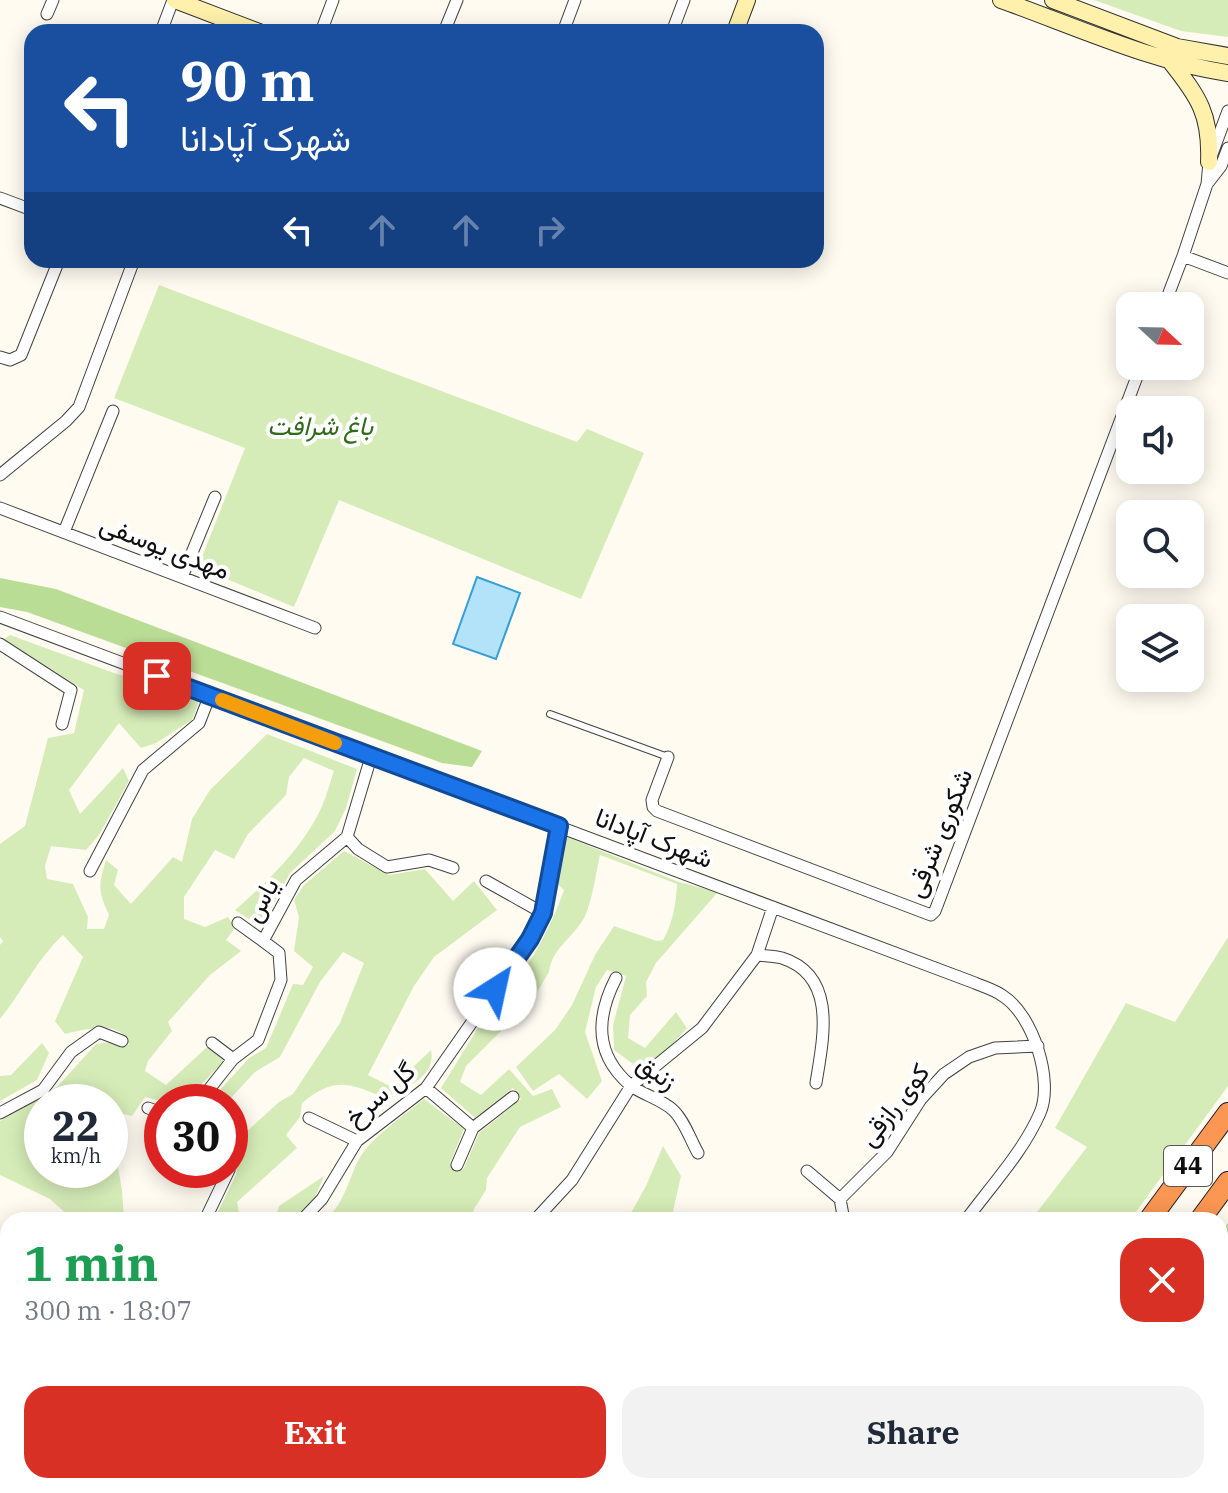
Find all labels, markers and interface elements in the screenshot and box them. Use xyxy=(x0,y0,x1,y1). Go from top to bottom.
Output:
text: 90 m xyxy=(180,44,315,116)
icon: left xyxy=(48,56,152,160)
text: شهرک آپادانا xyxy=(180,114,351,161)
icon: left xyxy=(276,208,320,252)
icon: ahead xyxy=(360,208,404,252)
icon: ahead xyxy=(444,208,488,252)
icon: right xyxy=(528,208,572,252)
north arrow xyxy=(1116,292,1204,380)
map controls xyxy=(1116,292,1204,692)
button: sound xyxy=(1116,396,1204,484)
park label: باغ شرافت xyxy=(267,408,374,444)
button: search xyxy=(1116,500,1204,588)
street label: مهدی یوسفی xyxy=(96,506,235,586)
button: layers xyxy=(1116,604,1204,692)
pin xyxy=(123,642,191,710)
icon: arrive xyxy=(135,654,179,698)
street label: شکوری شرقی xyxy=(897,763,979,902)
street label: شهرک آپادانا xyxy=(590,799,718,877)
street label: یاس xyxy=(234,871,286,928)
position arrow xyxy=(453,947,537,1031)
street label: زنبق xyxy=(631,1045,685,1097)
street label: گل سرخ xyxy=(337,1053,423,1135)
street label: کوی رازقی xyxy=(850,1056,936,1153)
speed limit sign: 30 xyxy=(144,1084,248,1188)
text: 22 xyxy=(52,1100,100,1152)
text: km/h xyxy=(51,1142,101,1169)
road number: 44 xyxy=(1164,1146,1212,1186)
text: 1 min xyxy=(24,1232,158,1294)
button: close xyxy=(1120,1238,1204,1322)
text: 300 m · 18:07 xyxy=(24,1293,192,1327)
button: Exit xyxy=(24,1386,606,1478)
button: Share xyxy=(622,1386,1204,1478)

